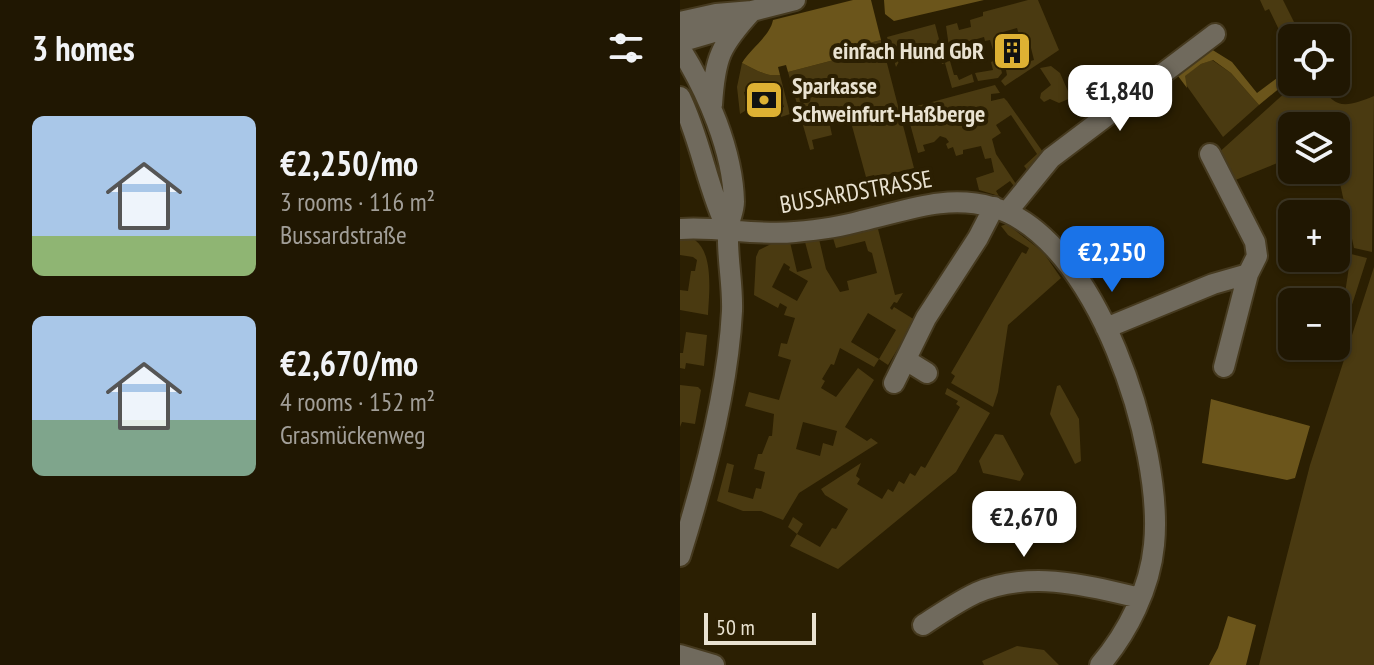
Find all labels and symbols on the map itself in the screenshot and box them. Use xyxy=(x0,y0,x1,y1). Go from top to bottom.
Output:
building icon: einfach Hund GbR xyxy=(991,30,1033,72)
place label: einfach Hund GbR xyxy=(833,35,984,66)
pin: €1,840 xyxy=(1055,65,1185,133)
place label: Sparkasse Schweinfurt-Haßberge xyxy=(792,70,985,129)
bank icon: Sparkasse Schweinfurt-Haßberge xyxy=(743,79,785,121)
street label: BUSSARDSTRASSE xyxy=(777,163,934,220)
pin: €2,250 xyxy=(1047,226,1177,294)
pin: €2,670 xyxy=(959,491,1089,559)
scale bar xyxy=(704,609,816,645)

